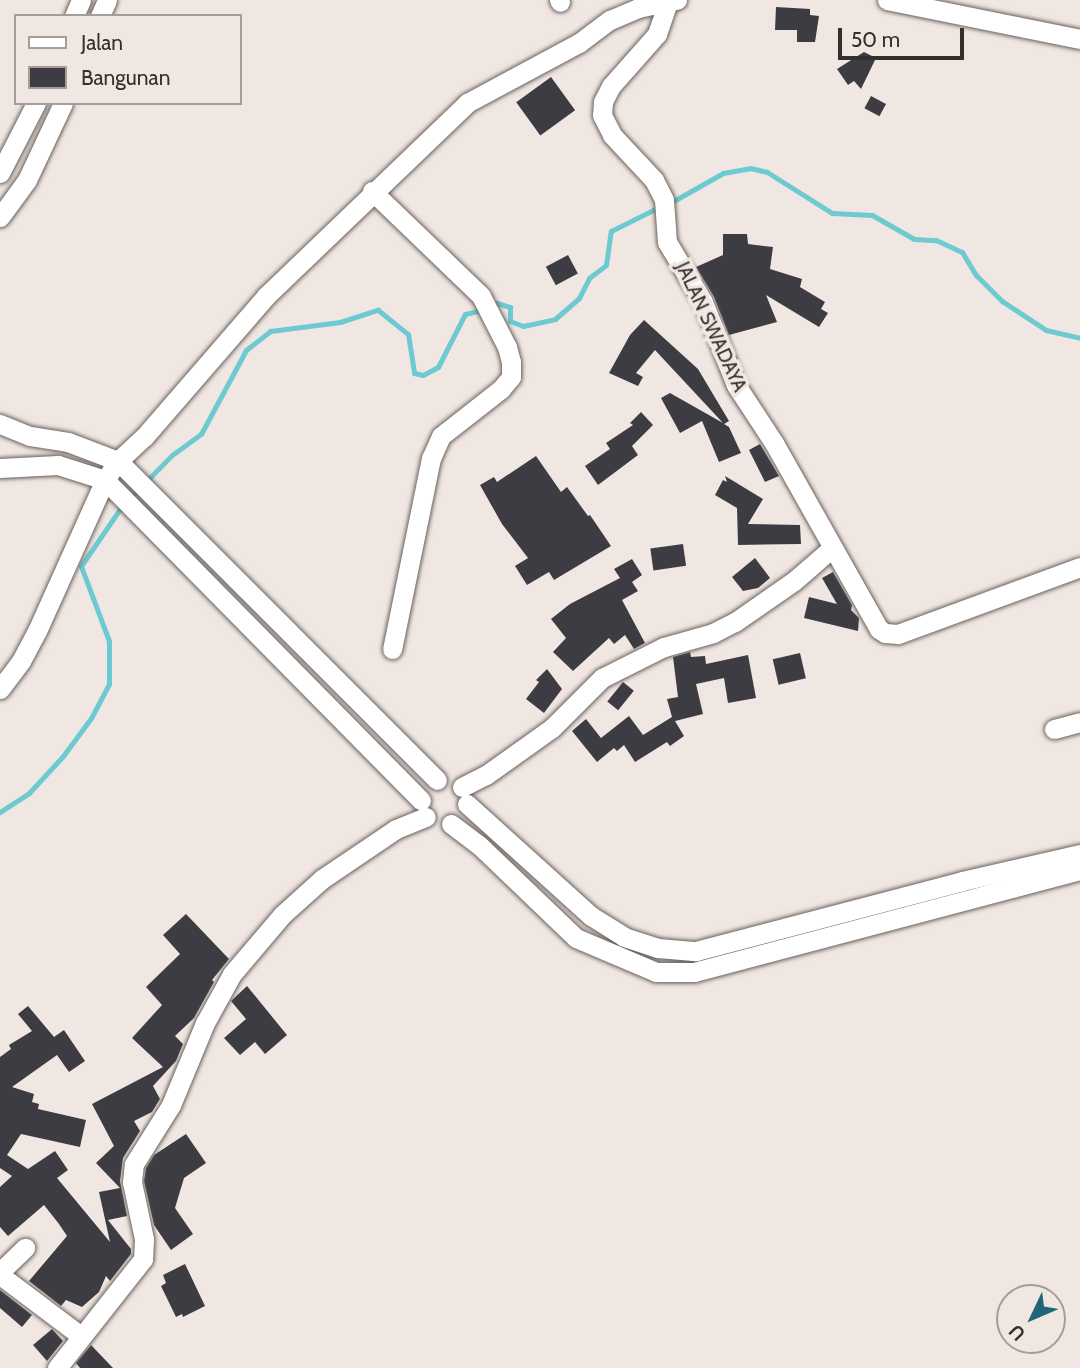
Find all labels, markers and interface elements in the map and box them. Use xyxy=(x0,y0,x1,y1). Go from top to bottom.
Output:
legend xyxy=(14,14,242,105)
scale bar xyxy=(842,14,968,58)
text: 50 m xyxy=(851,27,900,52)
text: Jalan xyxy=(81,30,123,55)
text: Bangunan xyxy=(81,65,170,90)
street label: JALAN SWADAYA xyxy=(671,258,751,396)
north arrow xyxy=(996,1284,1066,1354)
text: U xyxy=(1004,1320,1030,1345)

